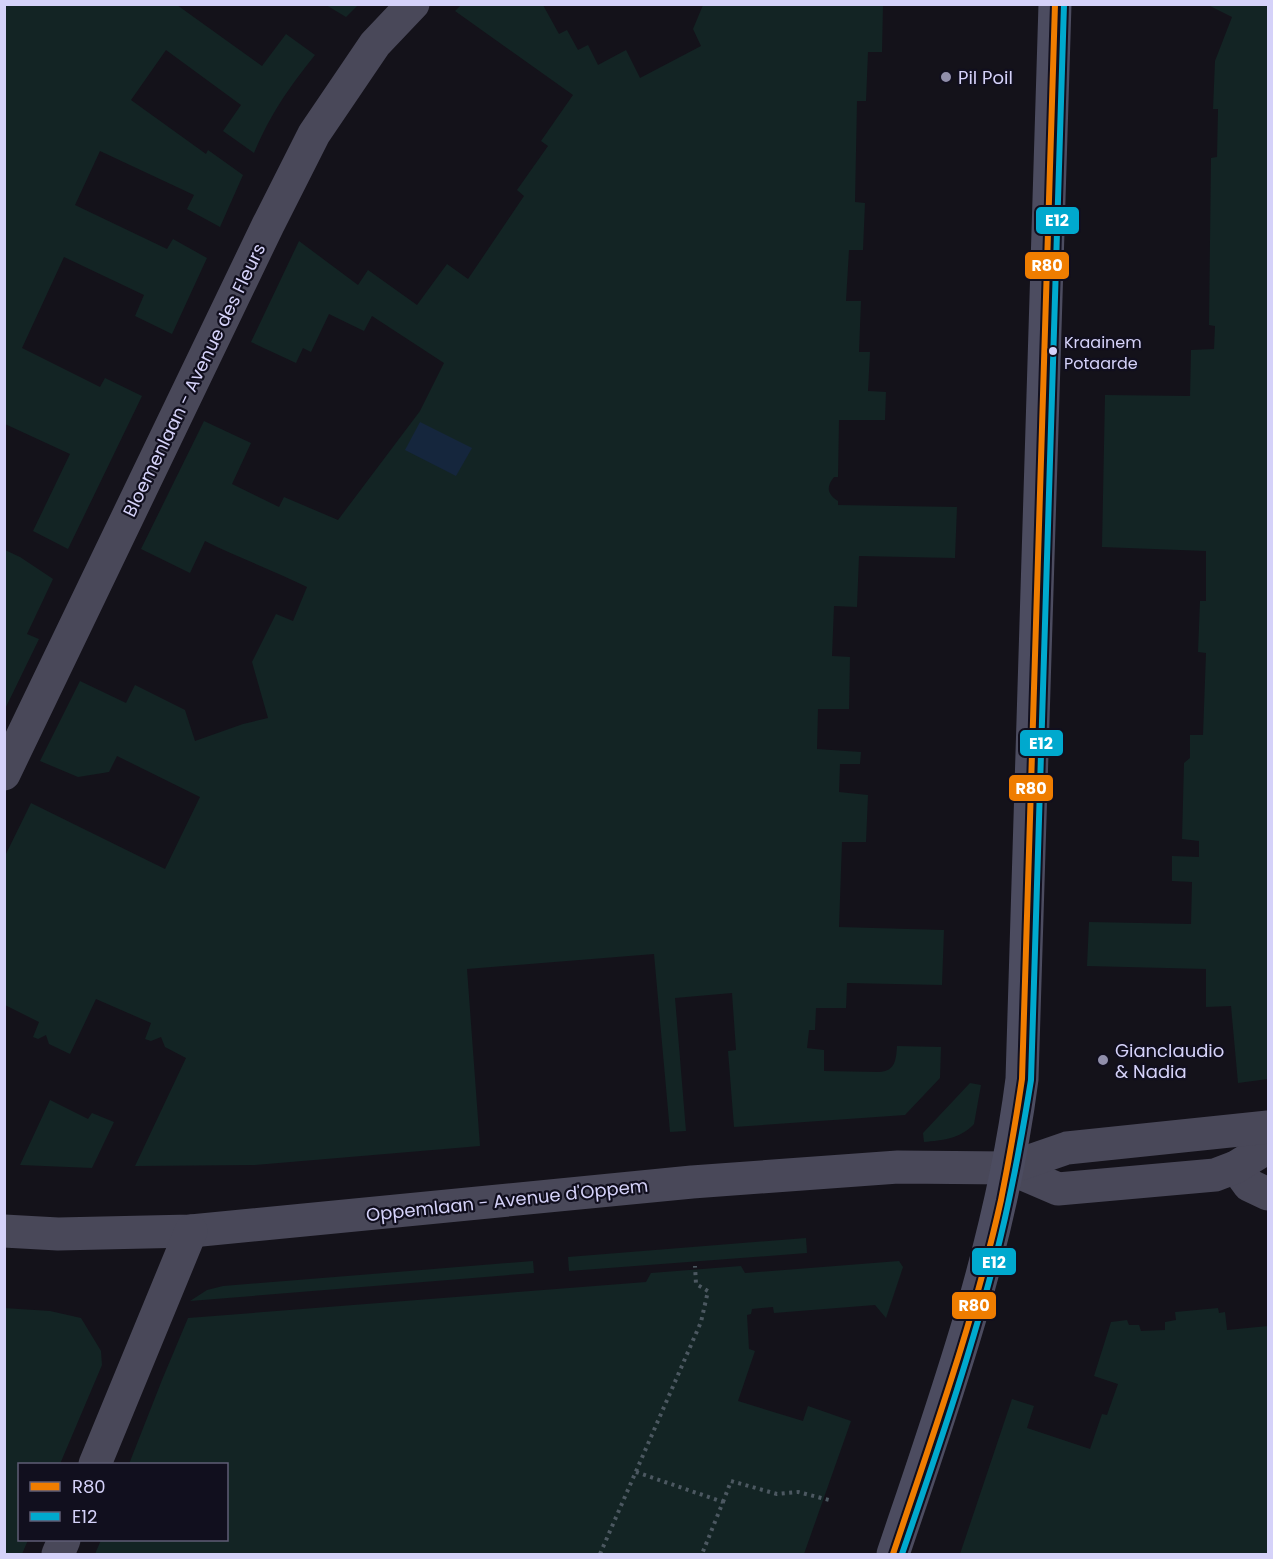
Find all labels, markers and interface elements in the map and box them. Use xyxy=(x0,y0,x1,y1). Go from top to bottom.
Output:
place label: Pil Poil xyxy=(958,65,1013,90)
marker: Pil Poil xyxy=(939,70,953,84)
line badge: E12 xyxy=(1035,206,1080,235)
text: E12 xyxy=(1045,209,1069,232)
street label: Bloemenlaan - Avenue des Fleurs xyxy=(117,239,271,521)
line badge: R80 xyxy=(1024,251,1070,280)
text: R80 xyxy=(1031,254,1063,277)
place label: Kraainem Potaarde xyxy=(1064,331,1142,375)
marker: Kraainem Potaarde xyxy=(1047,345,1059,357)
line badge: E12 xyxy=(1019,729,1064,757)
text: E12 xyxy=(1029,732,1053,755)
line badge: R80 xyxy=(1008,774,1054,802)
text: R80 xyxy=(1015,777,1047,800)
place label: Gianclaudio & Nadia xyxy=(1115,1038,1224,1084)
marker: Gianclaudio & Nadia xyxy=(1096,1053,1110,1067)
street label: Oppemlaan - Avenue d'Oppem xyxy=(365,1173,649,1227)
line badge: E12 xyxy=(971,1247,1017,1276)
text: E12 xyxy=(982,1251,1006,1274)
line badge: R80 xyxy=(951,1291,997,1320)
text: R80 xyxy=(958,1294,990,1317)
legend xyxy=(18,1463,228,1541)
text: R80 xyxy=(72,1474,106,1499)
text: E12 xyxy=(72,1504,97,1529)

